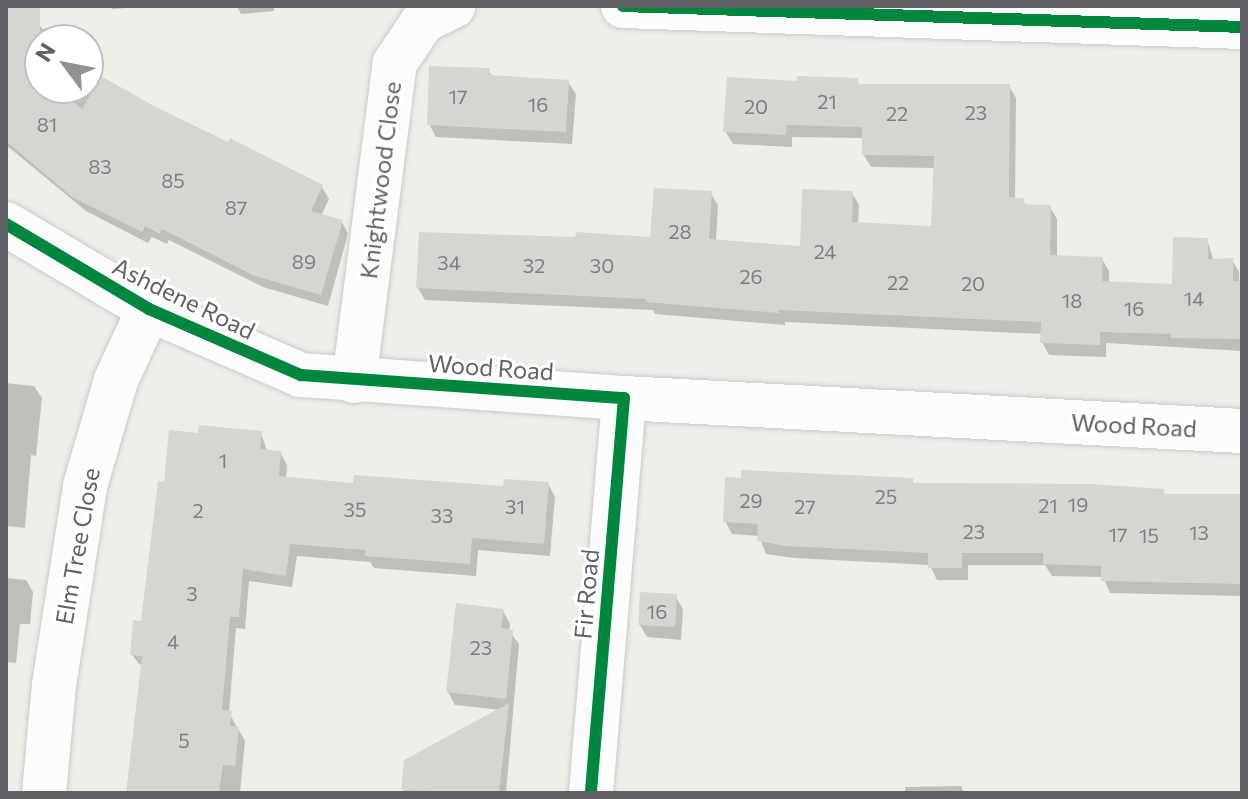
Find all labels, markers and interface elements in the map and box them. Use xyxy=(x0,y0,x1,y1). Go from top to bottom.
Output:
north arrow xyxy=(24,24,104,104)
text: N xyxy=(29,38,61,66)
street label: Knightwood Close xyxy=(354,80,406,280)
house number: 17 xyxy=(448,84,468,108)
house number: 21 xyxy=(817,89,837,113)
house number: 16 xyxy=(528,92,548,116)
house number: 20 xyxy=(744,94,768,118)
house number: 23 xyxy=(965,100,987,124)
house number: 22 xyxy=(886,101,908,125)
house number: 81 xyxy=(37,112,57,136)
house number: 83 xyxy=(88,154,112,178)
house number: 85 xyxy=(161,168,185,192)
house number: 87 xyxy=(225,195,247,219)
house number: 28 xyxy=(668,219,692,243)
house number: 24 xyxy=(814,239,836,263)
house number: 89 xyxy=(292,249,316,273)
house number: 34 xyxy=(437,250,461,274)
street label: Ashdene Road xyxy=(108,251,260,345)
house number: 32 xyxy=(523,253,545,277)
house number: 30 xyxy=(590,253,614,277)
house number: 26 xyxy=(739,264,763,288)
house number: 22 xyxy=(887,270,909,294)
house number: 20 xyxy=(961,271,985,295)
house number: 14 xyxy=(1184,286,1204,310)
house number: 18 xyxy=(1062,288,1082,312)
house number: 16 xyxy=(1124,296,1144,320)
street label: Wood Road xyxy=(427,348,555,386)
street label: Wood Road xyxy=(1070,407,1198,443)
house number: 1 xyxy=(219,448,227,472)
street label: Elm Tree Close xyxy=(49,465,105,627)
house number: 25 xyxy=(875,484,897,508)
house number: 29 xyxy=(739,488,763,512)
house number: 19 xyxy=(1068,492,1088,516)
house number: 21 xyxy=(1038,493,1058,517)
house number: 31 xyxy=(505,494,525,518)
house number: 27 xyxy=(794,494,816,518)
house number: 35 xyxy=(344,497,366,521)
house number: 2 xyxy=(192,498,204,522)
house number: 33 xyxy=(431,503,453,527)
house number: 23 xyxy=(963,519,985,543)
house number: 13 xyxy=(1189,520,1209,544)
house number: 17 xyxy=(1108,522,1128,546)
house number: 15 xyxy=(1139,523,1159,547)
street label: Fir Road xyxy=(568,548,604,640)
house number: 3 xyxy=(186,581,198,605)
house number: 16 xyxy=(647,599,667,623)
house number: 4 xyxy=(167,629,179,653)
house number: 23 xyxy=(470,635,492,659)
house number: 5 xyxy=(178,728,190,752)

